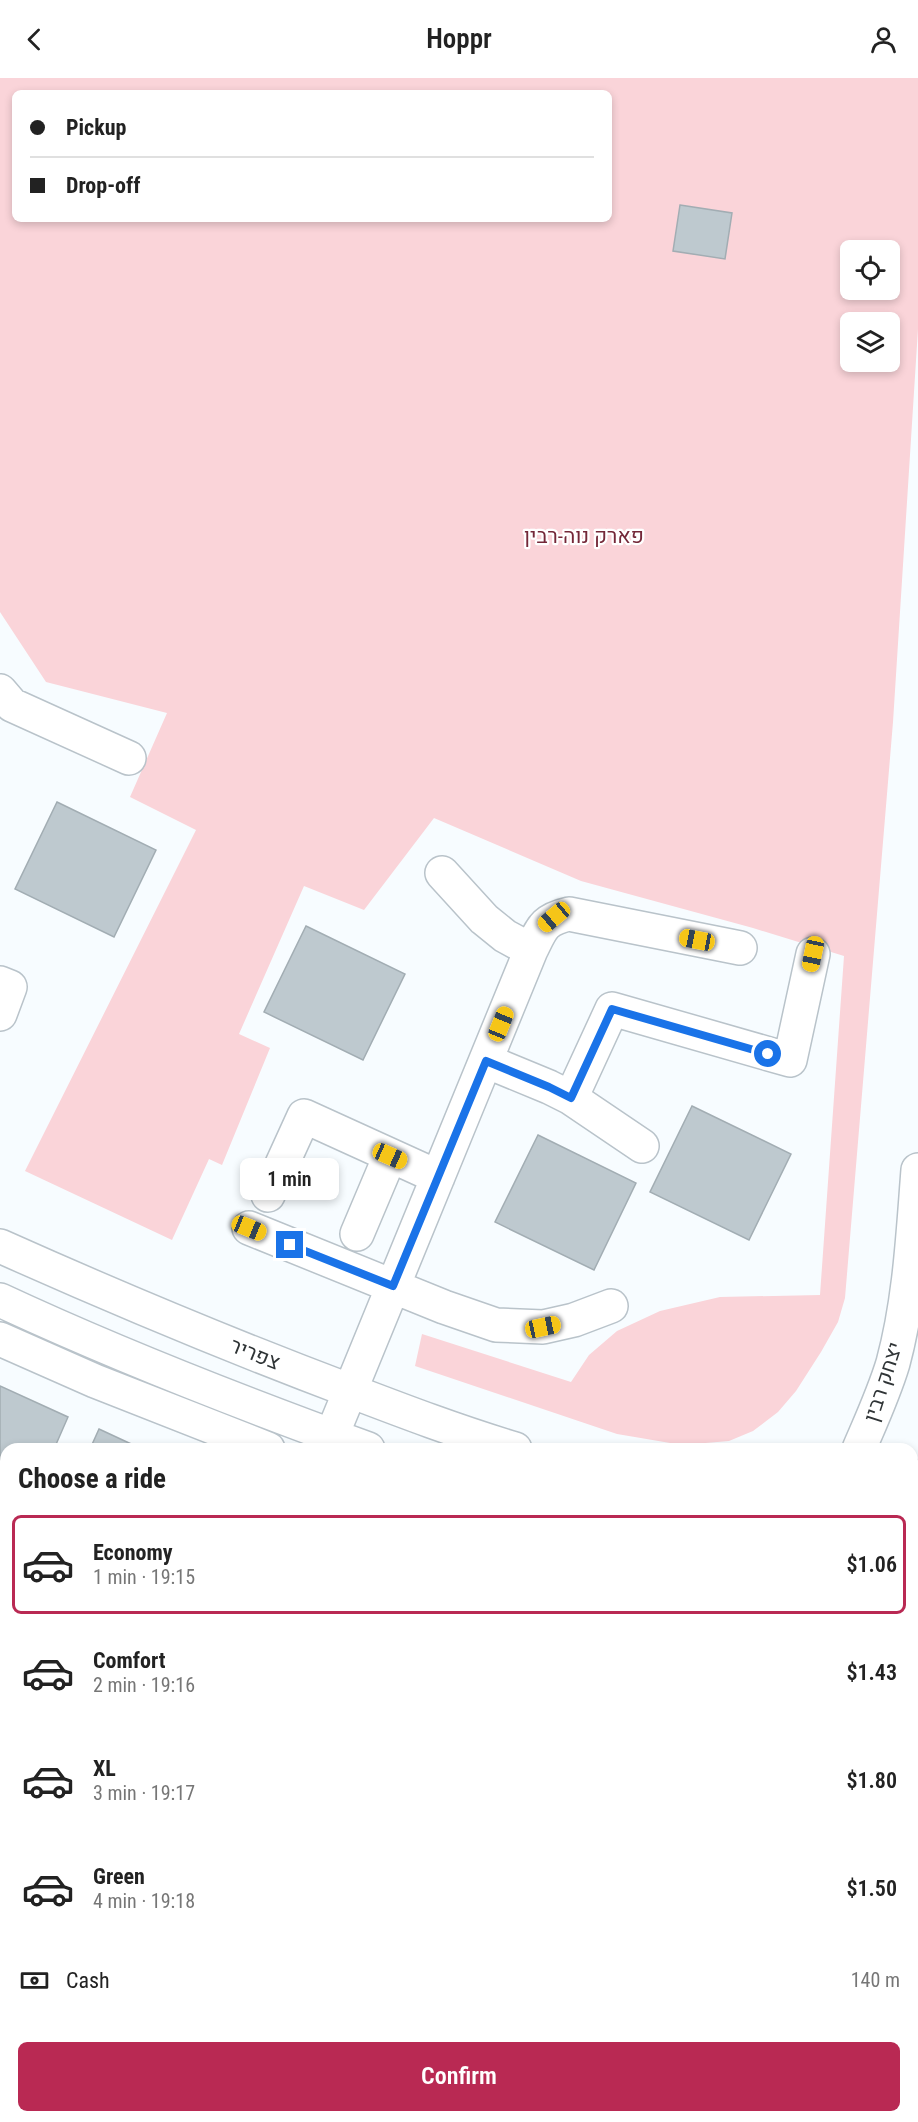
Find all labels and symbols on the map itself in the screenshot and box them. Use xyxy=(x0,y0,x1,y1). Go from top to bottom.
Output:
park label: פארק נוה-רבין xyxy=(524,524,644,548)
car xyxy=(534,899,574,935)
car xyxy=(678,928,716,952)
car xyxy=(800,935,826,973)
car xyxy=(486,1004,516,1044)
route start xyxy=(754,1040,781,1067)
car xyxy=(370,1140,410,1172)
callout: 1 min xyxy=(240,1158,340,1200)
car xyxy=(229,1213,269,1243)
route end xyxy=(276,1231,303,1258)
car xyxy=(524,1314,562,1340)
street label: צפריר xyxy=(227,1333,283,1375)
street label: יצחק רבין xyxy=(859,1339,907,1425)

